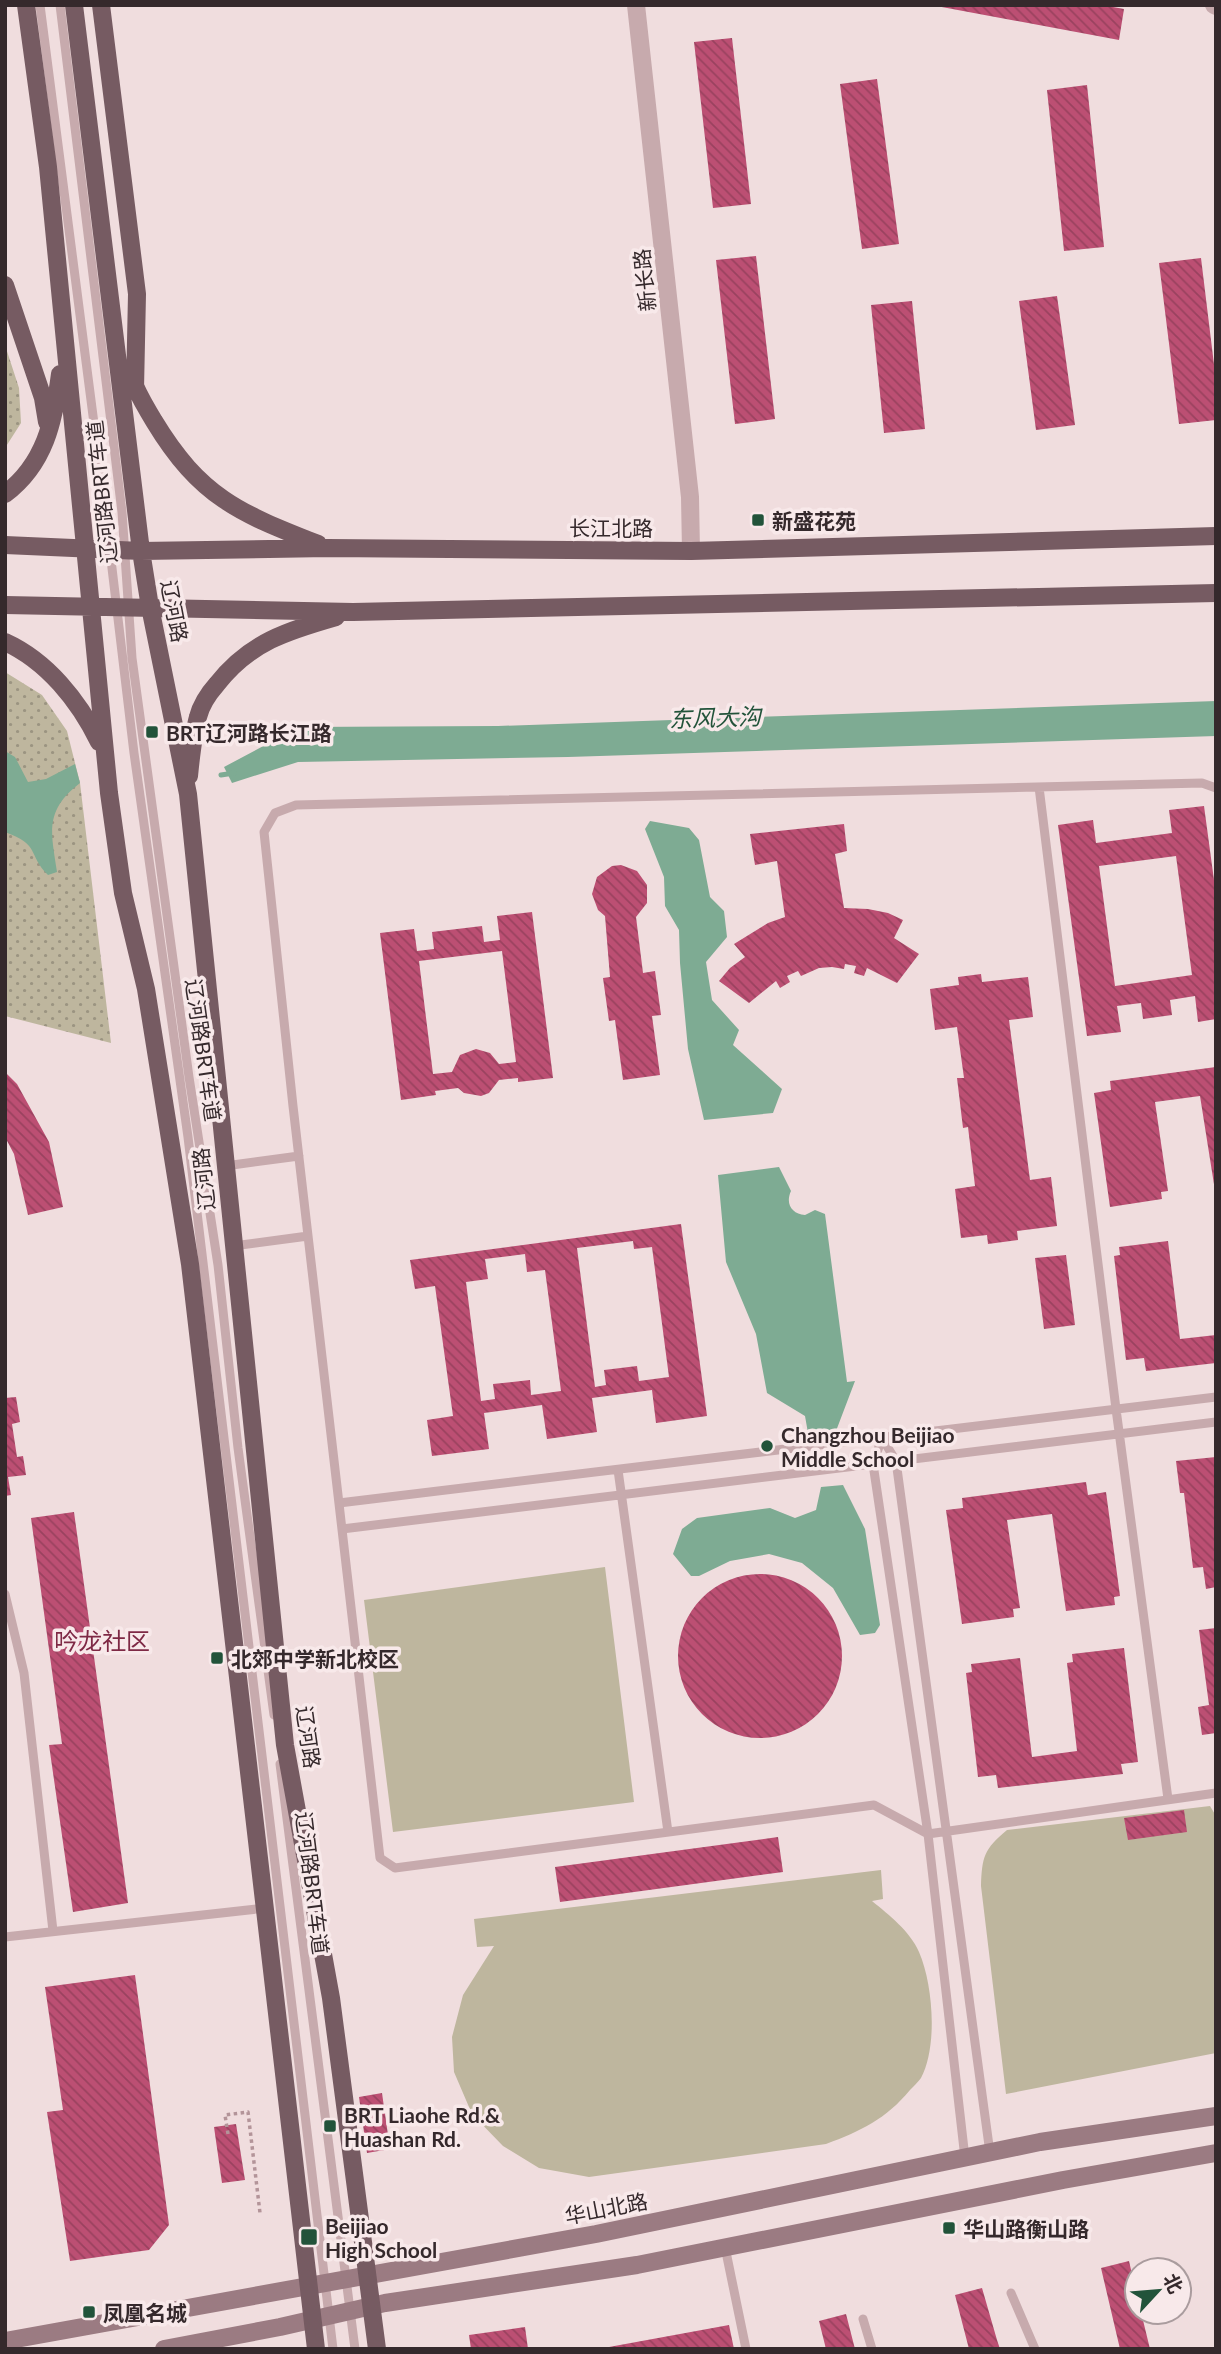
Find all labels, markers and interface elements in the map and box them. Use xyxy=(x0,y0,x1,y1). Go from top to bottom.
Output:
street label: 新长路 xyxy=(628,247,660,313)
street label: 辽河路BRT车道 xyxy=(81,419,121,565)
place label: 新盛花苑 xyxy=(772,508,856,533)
marker: 新盛花苑 xyxy=(750,512,766,528)
street label: 长江北路 xyxy=(569,515,653,540)
street label: 辽河路 xyxy=(157,578,193,644)
water label: 东风大沟 xyxy=(669,701,764,733)
place label: BRT辽河路长江路 xyxy=(166,720,332,745)
marker: BRT辽河路长江路 xyxy=(144,724,160,740)
street label: 辽河路BRT车道 xyxy=(182,977,226,1123)
street label: 辽河路 xyxy=(187,1146,219,1212)
place label: Changzhou Beijiao Middle School xyxy=(781,1422,954,1471)
marker: Changzhou Beijiao Middle School xyxy=(759,1438,775,1454)
district label: 吟龙社区 xyxy=(54,1626,150,1655)
place label: 北郊中学新北校区 xyxy=(231,1646,399,1671)
marker: 北郊中学新北校区 xyxy=(209,1650,225,1666)
street label: 辽河路 xyxy=(292,1704,326,1770)
street label: 辽河路BRT车道 xyxy=(292,1810,334,1956)
place label: BRT Liaohe Rd.& Huashan Rd. xyxy=(344,2102,501,2151)
marker: BRT Liaohe Rd.& Huashan Rd. xyxy=(322,2118,338,2134)
street label: 华山北路 xyxy=(562,2188,650,2228)
place label: Beijiao High School xyxy=(325,2213,437,2262)
place label: 华山路衡山路 xyxy=(963,2216,1089,2241)
marker: 华山路衡山路 xyxy=(941,2220,957,2236)
marker: Beijiao High School xyxy=(299,2227,319,2247)
north arrow xyxy=(1123,2256,1193,2326)
text: 北 xyxy=(1159,2270,1188,2297)
place label: 凤凰名城 xyxy=(103,2300,187,2325)
marker: 凤凰名城 xyxy=(81,2304,97,2320)

